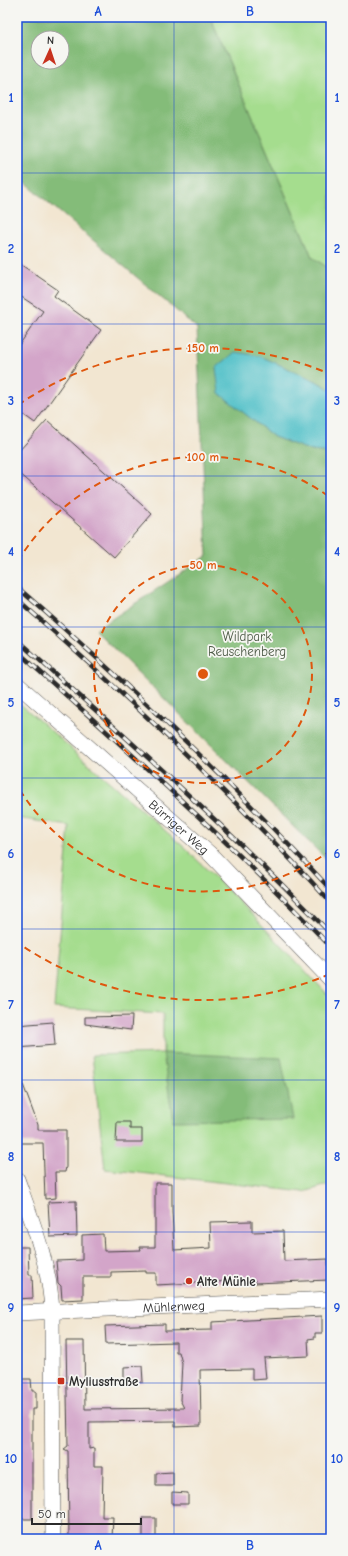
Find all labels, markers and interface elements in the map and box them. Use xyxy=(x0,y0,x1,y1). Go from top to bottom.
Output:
text: A xyxy=(94,4,102,19)
text: B xyxy=(246,4,254,19)
north arrow xyxy=(30,30,70,70)
text: N xyxy=(47,34,54,47)
text: 1 xyxy=(8,90,14,105)
text: 1 xyxy=(334,90,340,105)
text: 2 xyxy=(8,241,14,256)
text: 2 xyxy=(334,241,340,256)
text: 150 m xyxy=(187,341,219,355)
text: 3 xyxy=(8,393,14,408)
text: 3 xyxy=(334,393,340,408)
text: 100 m xyxy=(187,450,219,464)
text: 4 xyxy=(8,544,14,559)
text: 4 xyxy=(334,544,340,559)
text: 50 m xyxy=(189,558,217,572)
park label: Wildpark Reuschenberg xyxy=(208,629,286,659)
centre of rings xyxy=(196,667,210,681)
text: 5 xyxy=(8,695,15,710)
text: 5 xyxy=(334,695,341,710)
street label: Bürriger Weg xyxy=(146,796,212,857)
text: 6 xyxy=(8,846,15,861)
text: 6 xyxy=(334,846,341,861)
text: 7 xyxy=(8,997,14,1012)
text: 7 xyxy=(334,997,340,1012)
text: 8 xyxy=(8,1149,14,1164)
text: 8 xyxy=(334,1149,340,1164)
place label: Alte Mühle xyxy=(197,1274,256,1289)
marker: Alte Mühle xyxy=(184,1276,194,1286)
street label: Mühlenweg xyxy=(143,1297,205,1315)
text: 9 xyxy=(8,1300,15,1315)
text: 9 xyxy=(334,1300,341,1315)
place label: Myliusstraße xyxy=(69,1374,139,1389)
marker: Myliusstraße xyxy=(56,1376,66,1386)
text: 10 xyxy=(5,1451,17,1466)
text: 10 xyxy=(331,1451,343,1466)
scale bar xyxy=(32,1500,141,1526)
text: 50 m xyxy=(38,1507,66,1521)
text: A xyxy=(94,1538,102,1553)
text: B xyxy=(246,1538,254,1553)

